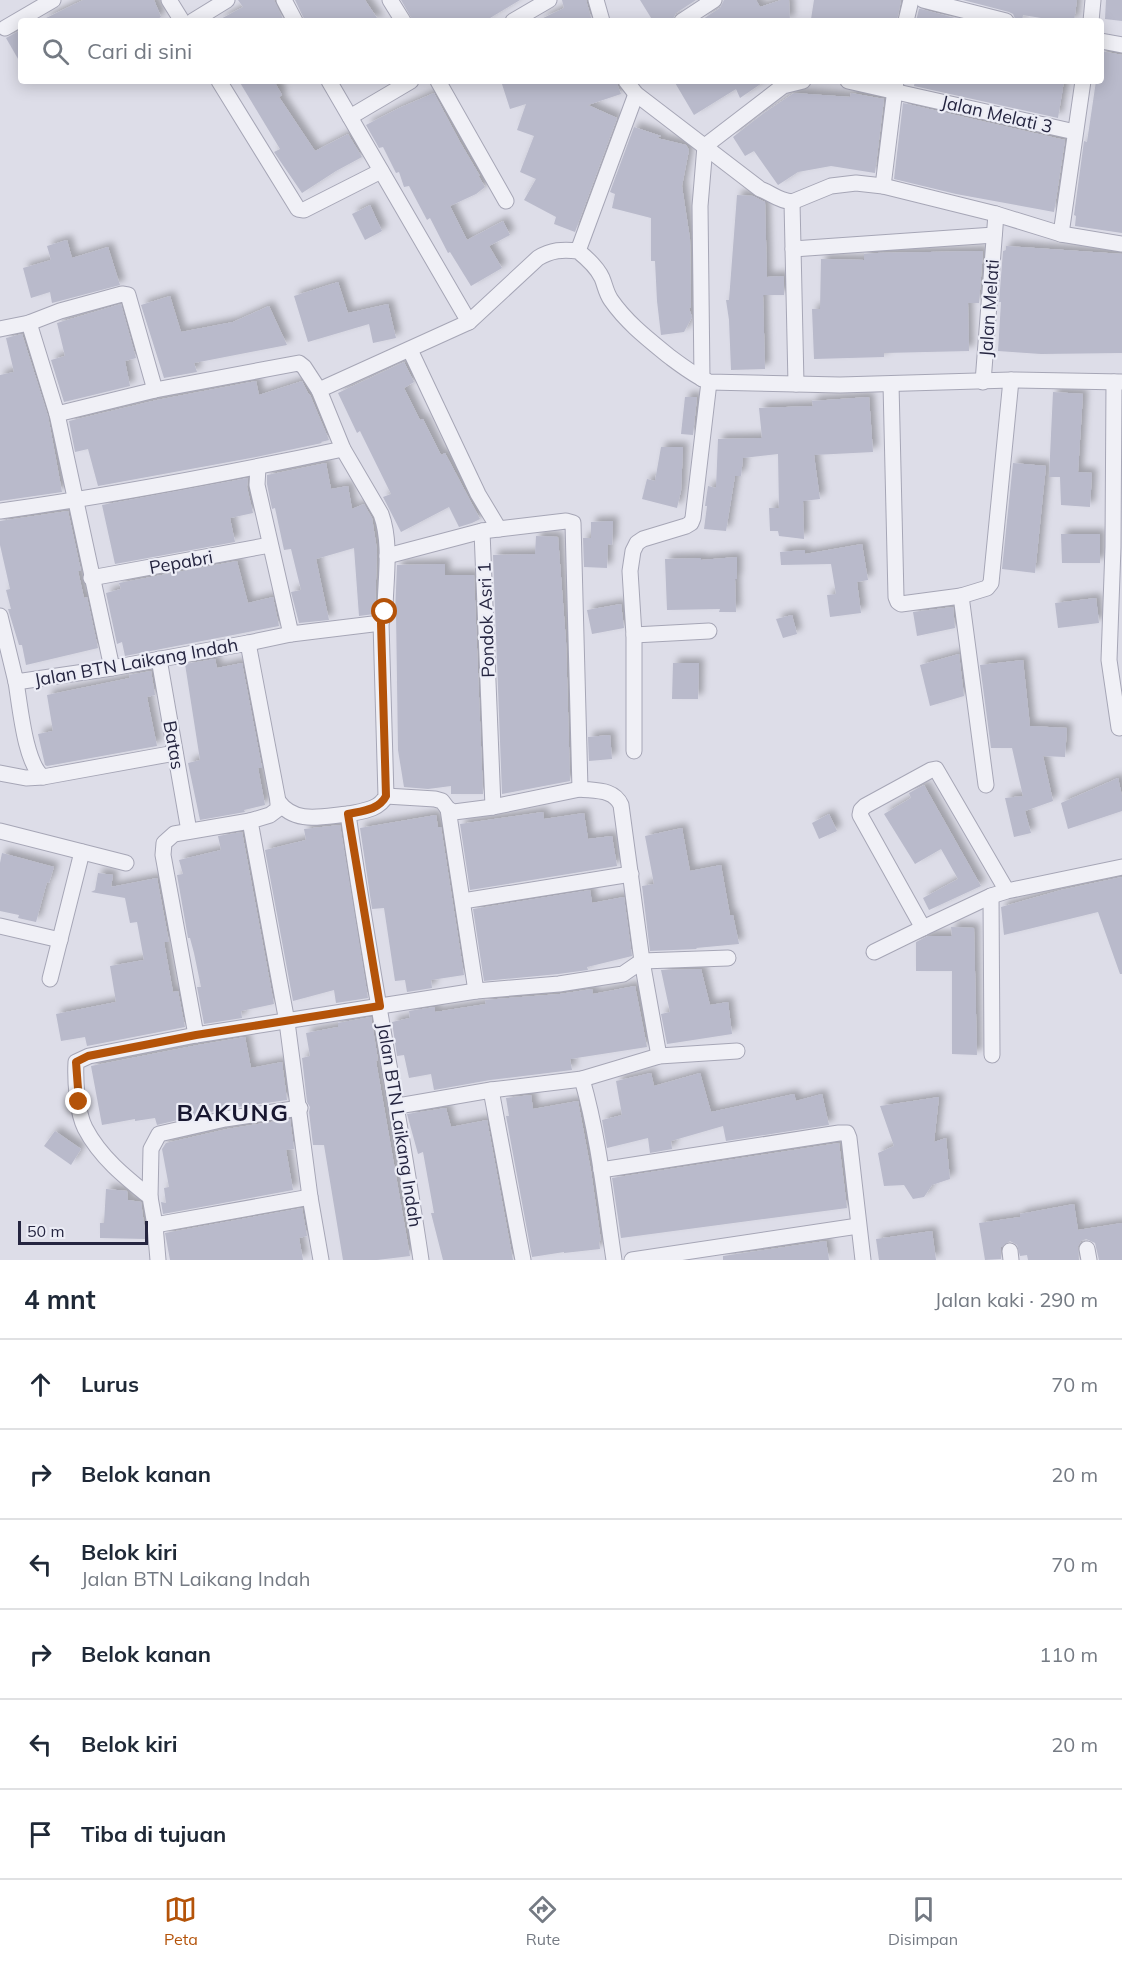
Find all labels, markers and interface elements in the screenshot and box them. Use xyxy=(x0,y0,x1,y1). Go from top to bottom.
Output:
search box xyxy=(18,18,1104,84)
icon: search xyxy=(39,35,72,68)
text: Cari di sini xyxy=(87,37,192,65)
street label: Jalan Melati 3 xyxy=(939,90,1055,138)
street label: Jalan Melati xyxy=(974,258,1004,358)
street label: Pepabri xyxy=(147,545,215,579)
street label: Pondok Asri 1 xyxy=(472,562,500,678)
route start xyxy=(371,598,397,624)
street label: Jalan BTN Laikang Indah xyxy=(32,633,240,691)
street label: Batas xyxy=(158,719,190,771)
street label: Jalan BTN Laikang Indah xyxy=(372,1021,428,1229)
route end xyxy=(65,1088,91,1114)
district label: BAKUNG xyxy=(177,1097,289,1127)
scale bar xyxy=(18,1218,148,1246)
text: 50 m xyxy=(27,1221,64,1241)
text: 4 mnt xyxy=(24,1283,96,1316)
text: Jalan kaki · 290 m xyxy=(935,1287,1098,1312)
icon: ahead xyxy=(24,1368,57,1401)
text: Lurus xyxy=(81,1370,139,1398)
text: 70 m xyxy=(1051,1372,1098,1397)
icon: right xyxy=(24,1458,57,1491)
text: Belok kanan xyxy=(81,1460,211,1488)
text: 20 m xyxy=(1051,1462,1098,1487)
text: Belok kiri xyxy=(81,1538,177,1566)
icon: left xyxy=(24,1548,57,1581)
text: 70 m xyxy=(1051,1552,1098,1577)
text: Jalan BTN Laikang Indah xyxy=(81,1566,310,1591)
icon: right xyxy=(24,1638,57,1671)
text: Belok kanan xyxy=(81,1640,211,1668)
text: 110 m xyxy=(1039,1642,1098,1667)
icon: left xyxy=(24,1728,57,1761)
text: Belok kiri xyxy=(81,1730,177,1758)
text: 20 m xyxy=(1051,1732,1098,1757)
icon: arrive xyxy=(24,1818,57,1851)
text: Tiba di tujuan xyxy=(81,1820,226,1848)
tab: Peta xyxy=(164,1893,198,1949)
tab: Rute xyxy=(526,1893,560,1949)
tab: Disimpan xyxy=(888,1893,958,1949)

